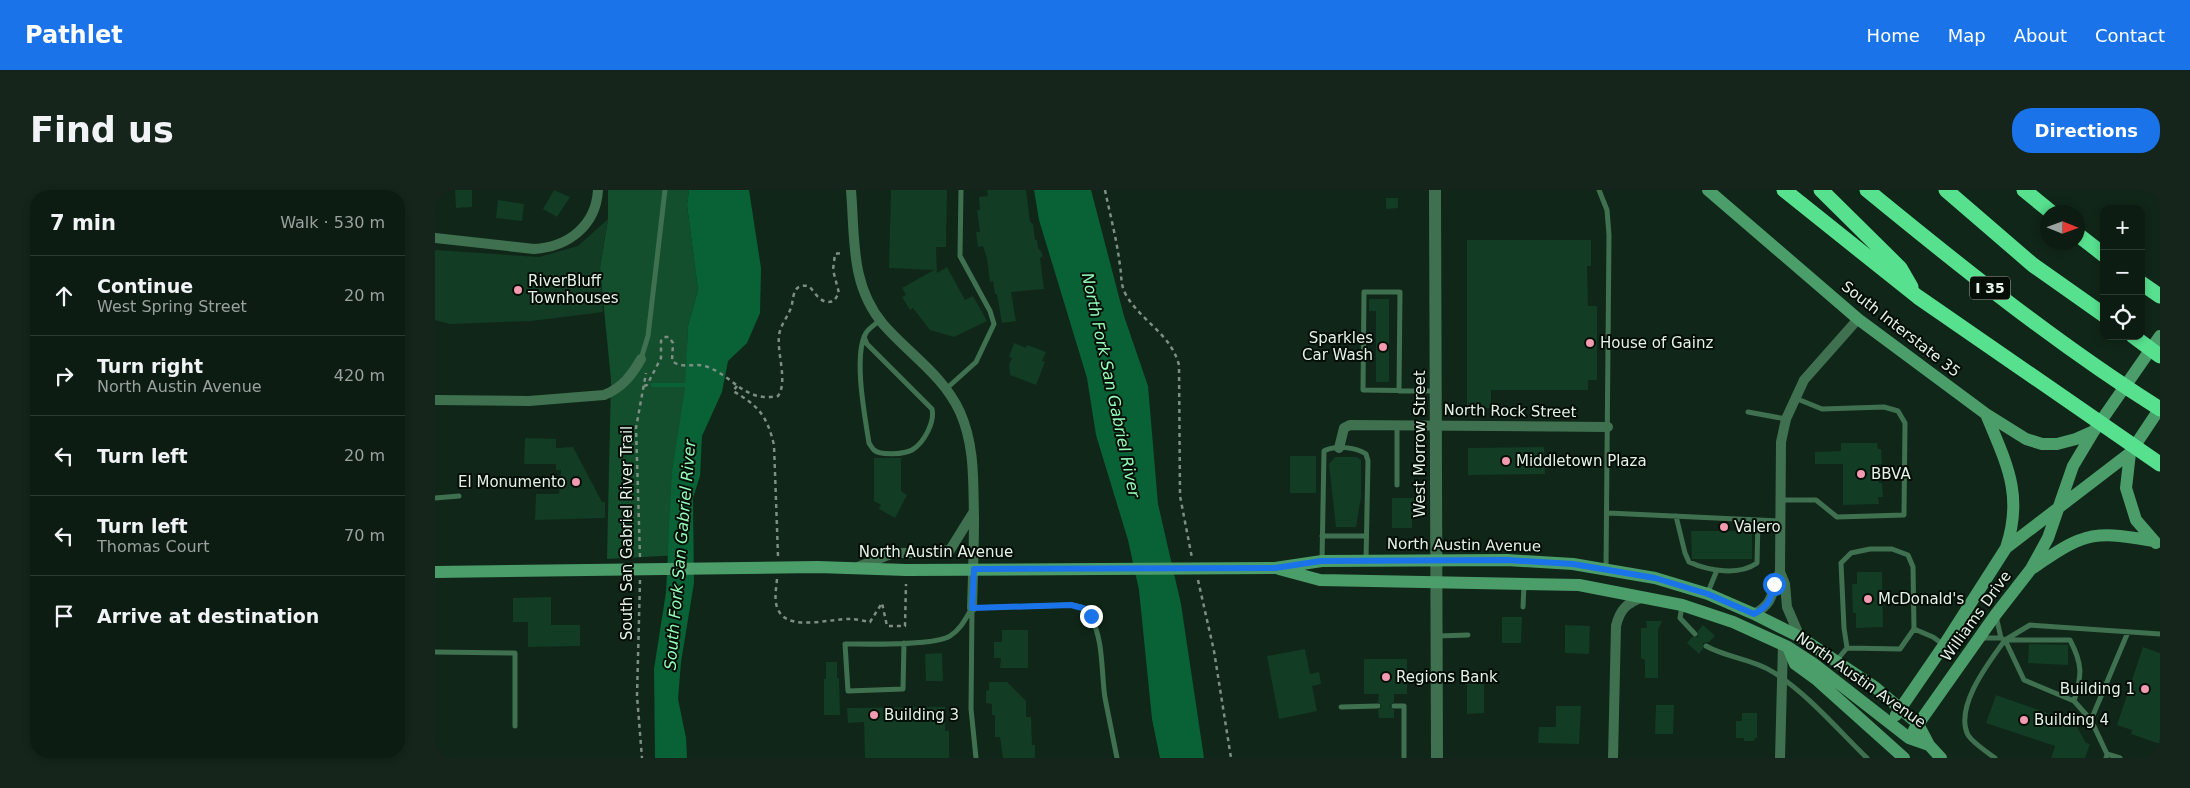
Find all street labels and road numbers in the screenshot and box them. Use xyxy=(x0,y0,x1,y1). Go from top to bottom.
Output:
road number: I 35 xyxy=(1970,276,2010,300)
street label: South Interstate 35 xyxy=(1838,277,1964,381)
street label: West Morrow Street xyxy=(1411,370,1429,518)
street label: North Rock Street xyxy=(1443,401,1577,421)
street label: South San Gabriel River Trail xyxy=(618,426,636,640)
street label: North Austin Avenue xyxy=(1387,535,1541,555)
street label: North Austin Avenue xyxy=(859,543,1013,561)
street label: Williams Drive xyxy=(1937,567,2015,665)
street label: North Austin Avenue xyxy=(1793,628,1929,732)

